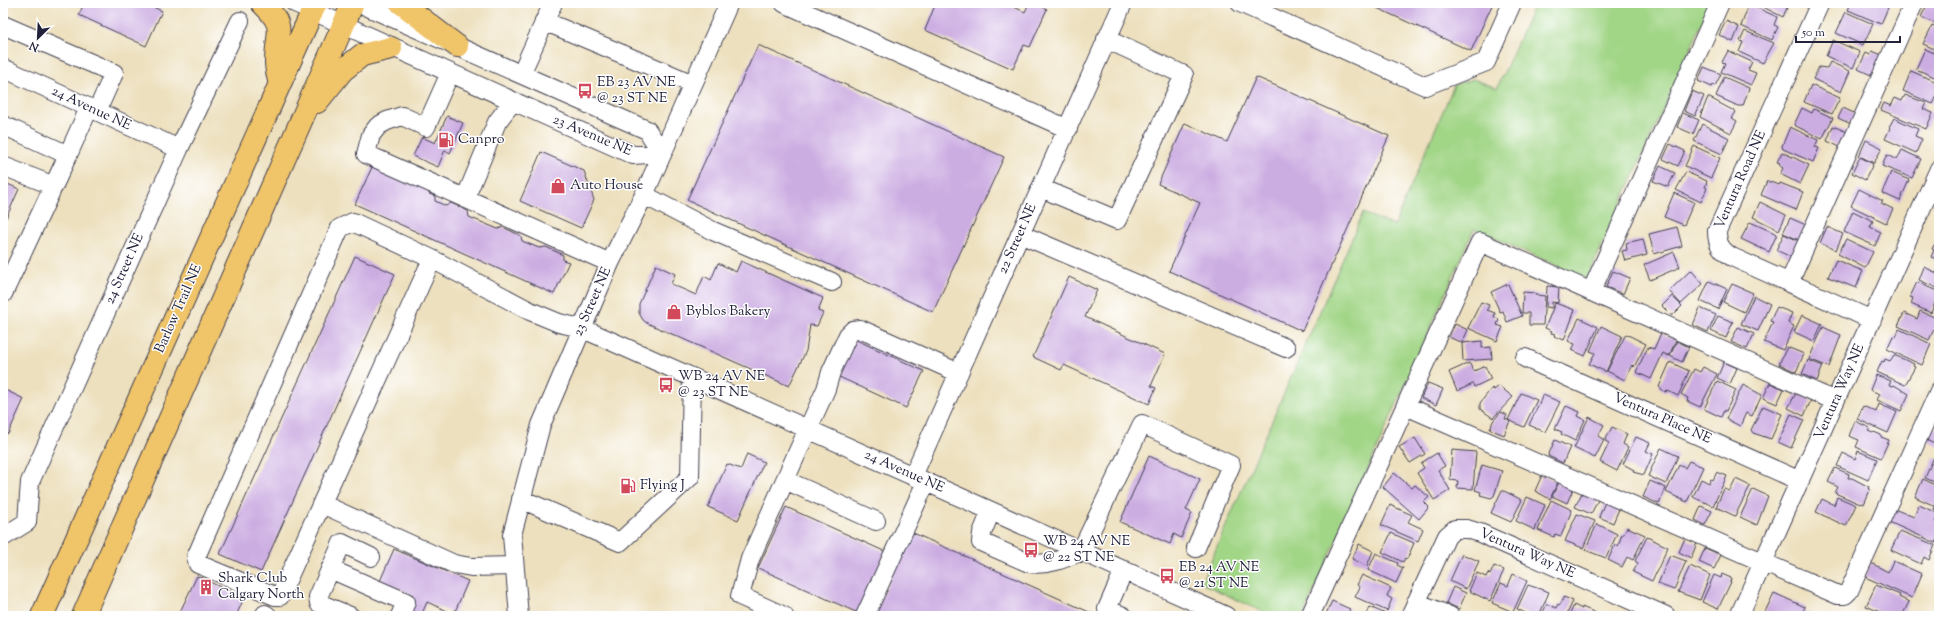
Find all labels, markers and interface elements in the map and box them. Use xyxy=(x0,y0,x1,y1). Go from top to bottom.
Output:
north arrow xyxy=(18,18,58,58)
scale bar xyxy=(1796,18,1900,44)
text: 50 m xyxy=(1801,24,1825,42)
text: N xyxy=(27,37,43,56)
place label: EB 23 AV NE @ 23 ST NE xyxy=(597,73,676,109)
street label: 24 Avenue NE xyxy=(48,82,135,136)
bus stop icon: EB 23 AV NE @ 23 ST NE xyxy=(576,82,594,100)
street label: 23 Avenue NE xyxy=(549,110,635,162)
street label: Ventura Road NE xyxy=(1710,127,1772,233)
place label: Canpro xyxy=(458,130,505,150)
fuel station icon: Canpro xyxy=(437,131,455,149)
place label: Auto House xyxy=(570,176,643,196)
shop icon: Auto House xyxy=(549,177,567,195)
street label: 22 Street NE xyxy=(994,200,1043,277)
street label: 24 Street NE xyxy=(101,230,150,307)
street label: Barlow Trail NE xyxy=(150,261,208,357)
street label: 23 Street NE xyxy=(569,264,617,340)
place label: Byblos Bakery xyxy=(686,302,771,322)
shop icon: Byblos Bakery xyxy=(665,303,683,321)
street label: Ventura Way NE xyxy=(1810,341,1870,443)
place label: WB 24 AV NE @ 23 ST NE xyxy=(678,367,766,403)
bus stop icon: WB 24 AV NE @ 23 ST NE xyxy=(657,376,675,394)
street label: Ventura Place NE xyxy=(1610,388,1715,450)
street label: 24 Avenue NE xyxy=(861,445,948,499)
place label: Flying J xyxy=(640,476,684,496)
fuel station icon: Flying J xyxy=(619,477,637,495)
street label: Ventura Way NE xyxy=(1476,524,1578,584)
place label: WB 24 AV NE @ 22 ST NE xyxy=(1043,532,1131,568)
bus stop icon: WB 24 AV NE @ 22 ST NE xyxy=(1022,541,1040,559)
place label: EB 24 AV NE @ 21 ST NE xyxy=(1179,558,1260,594)
bus stop icon: EB 24 AV NE @ 21 ST NE xyxy=(1158,567,1176,585)
place label: Shark Club Calgary North xyxy=(218,569,305,605)
building icon: Shark Club Calgary North xyxy=(197,578,215,596)

